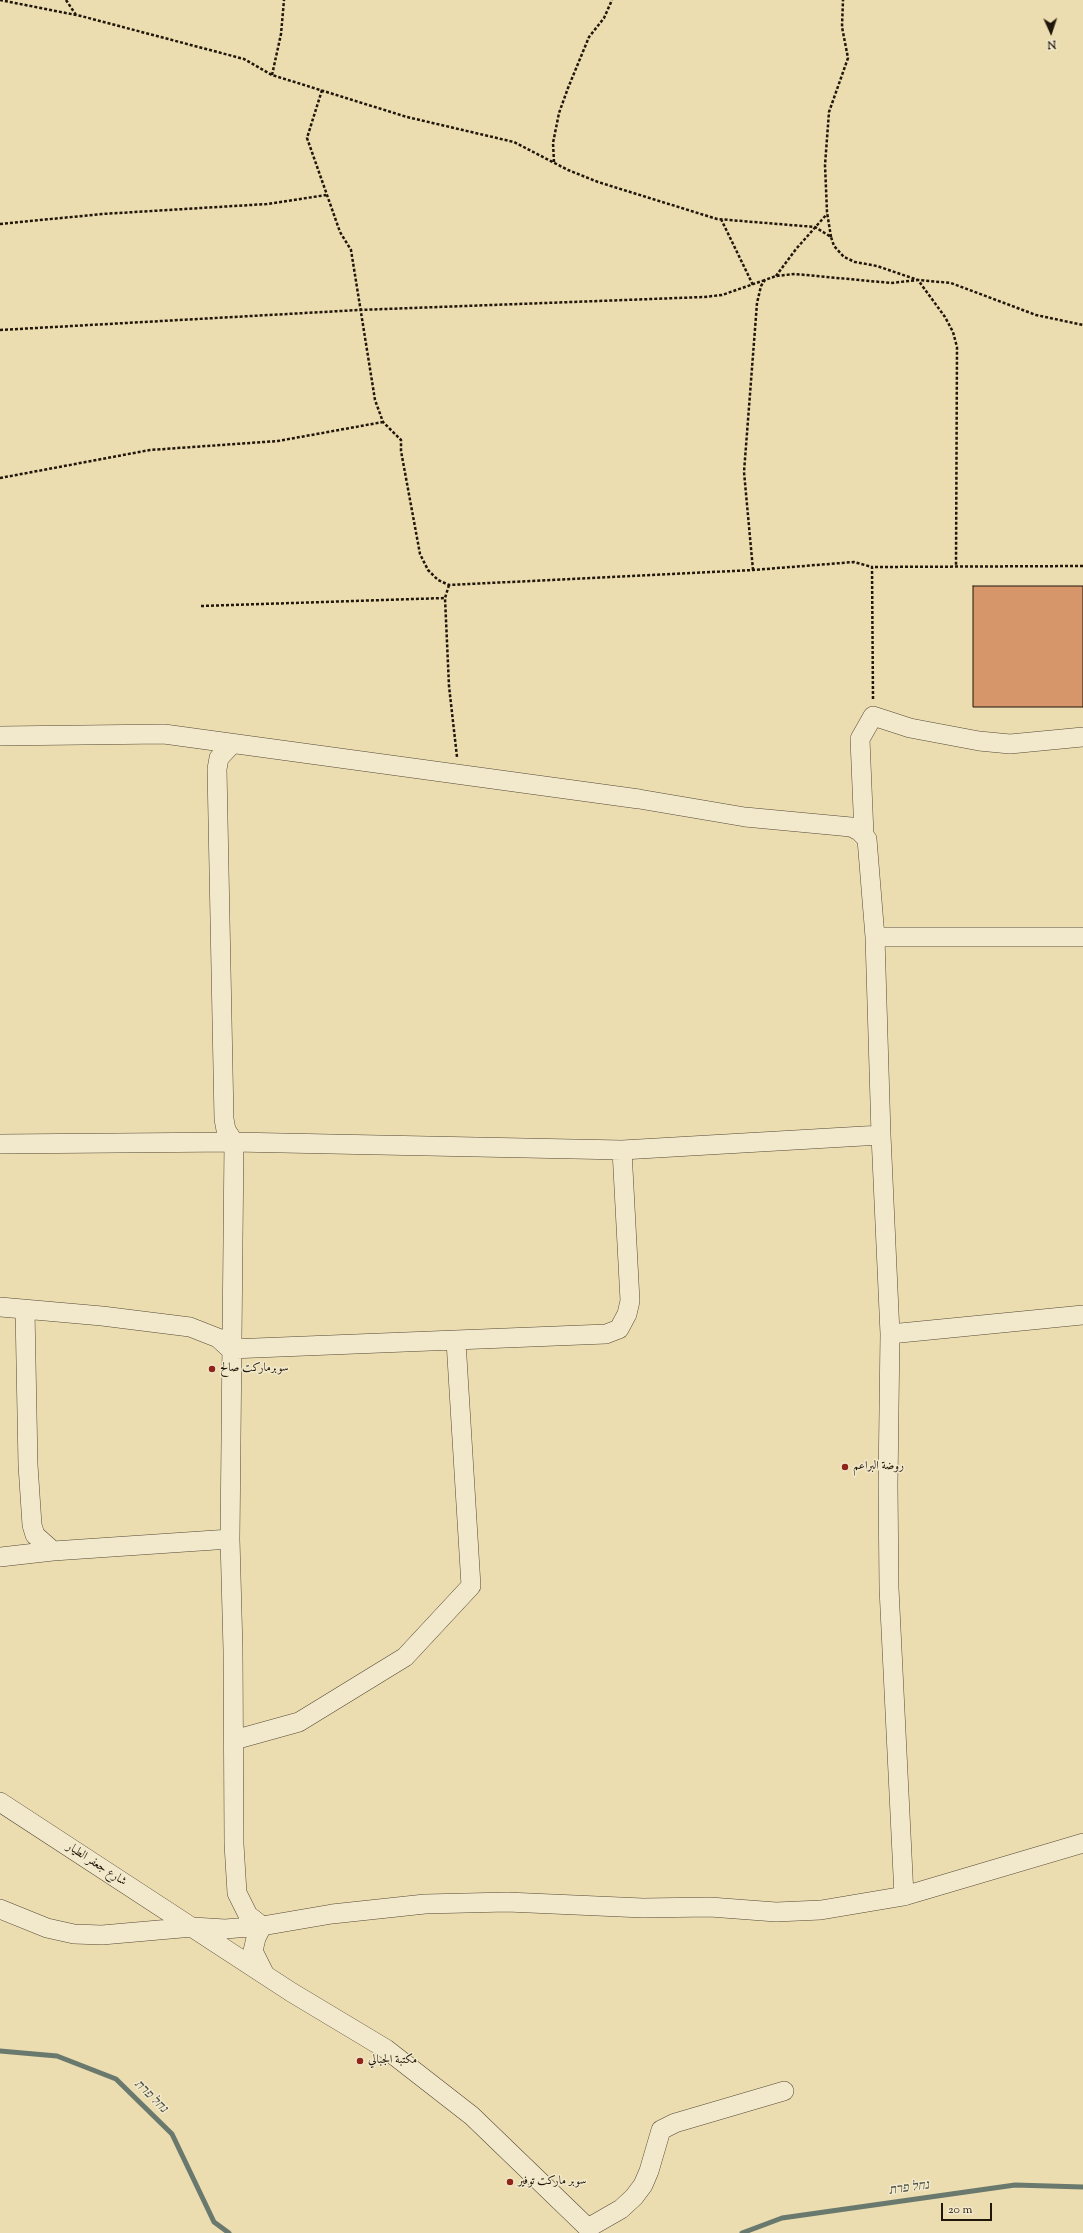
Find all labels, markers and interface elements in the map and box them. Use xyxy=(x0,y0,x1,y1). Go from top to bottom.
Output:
north arrow xyxy=(1031,12,1071,52)
text: N xyxy=(1047,36,1056,52)
place label: سوبرماركت صالح xyxy=(220,1362,289,1376)
marker: سوبرماركت صالح xyxy=(207,1364,217,1374)
place label: روضة البراعم xyxy=(853,1460,904,1474)
marker: روضة البراعم xyxy=(840,1462,850,1472)
street label: شارع جعفر الطيار xyxy=(63,1840,129,1890)
place label: مكتبة الجبالي xyxy=(368,2054,417,2068)
marker: مكتبة الجبالي xyxy=(355,2056,365,2066)
water label: נחל פרת xyxy=(130,2077,170,2117)
place label: سوبر ماركت توفير xyxy=(518,2175,586,2189)
marker: سوبر ماركت توفير xyxy=(505,2177,515,2187)
water label: נחל פרת xyxy=(888,2178,930,2200)
scale bar xyxy=(943,2195,994,2221)
text: 20 m xyxy=(948,2201,972,2219)

